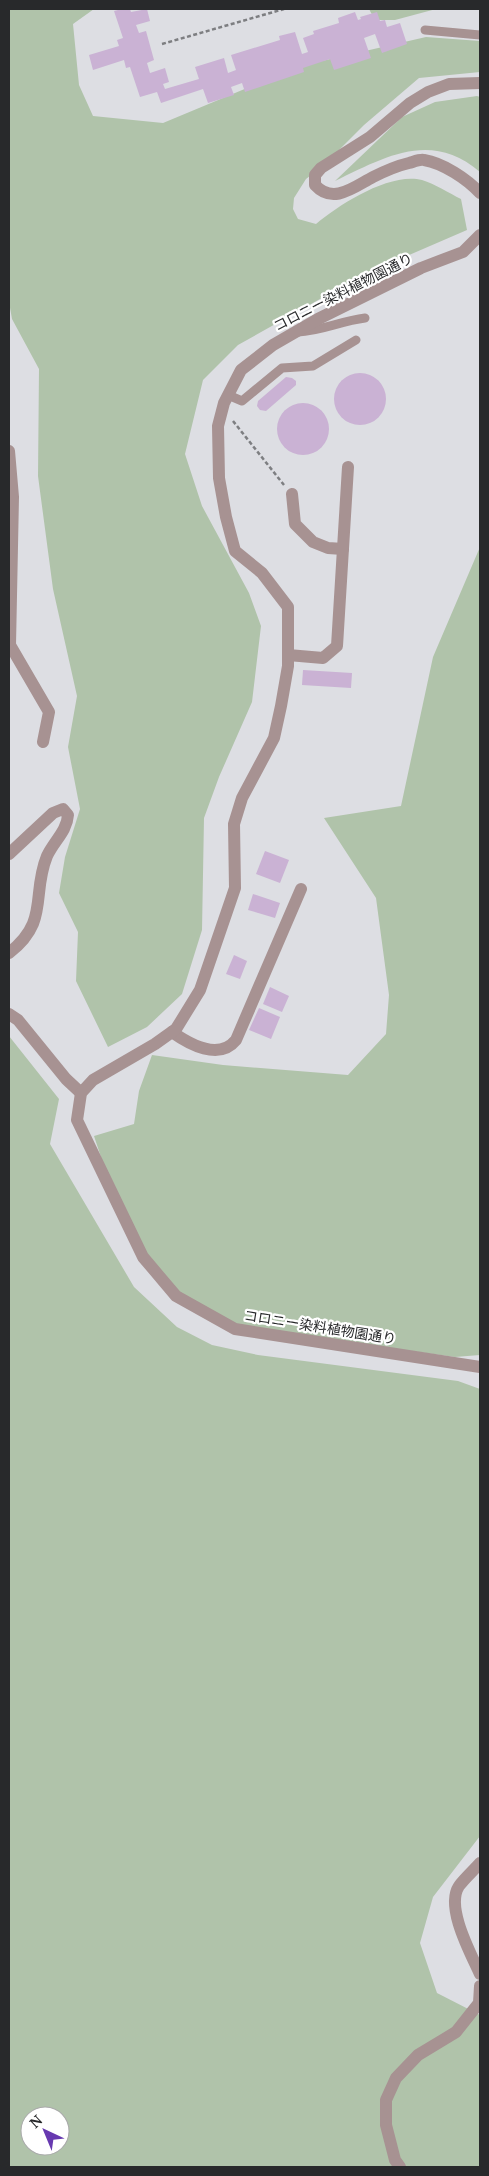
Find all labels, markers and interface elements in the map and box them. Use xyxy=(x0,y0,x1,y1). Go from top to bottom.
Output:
street label: コロニー染料植物園通り xyxy=(270,248,416,335)
street label: コロニー染料植物園通り xyxy=(243,1305,398,1348)
north arrow xyxy=(20,2106,70,2156)
text: N xyxy=(25,2111,46,2132)

